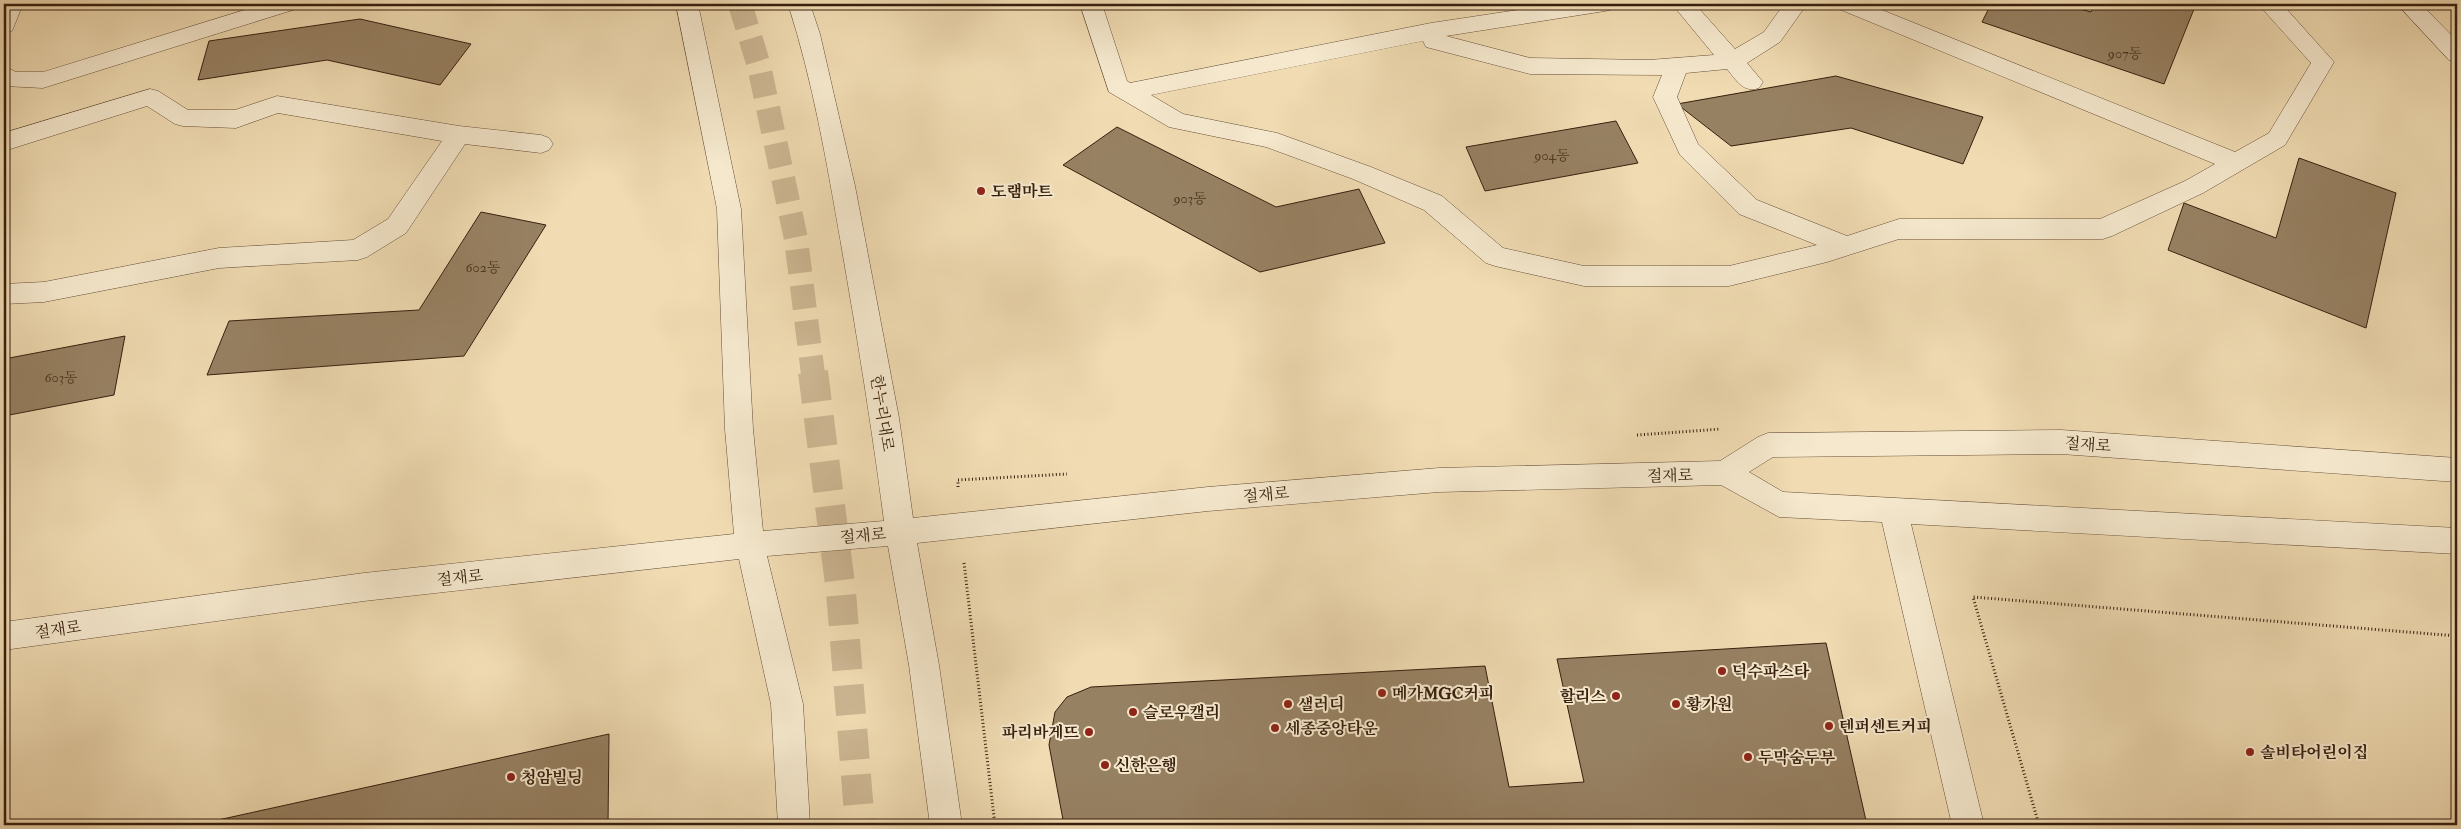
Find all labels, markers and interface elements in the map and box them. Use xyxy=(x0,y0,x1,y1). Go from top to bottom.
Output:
house number: 907동 xyxy=(2107,45,2143,62)
house number: 904동 xyxy=(1533,147,1570,164)
place label: 도램마트 xyxy=(991,182,1053,202)
marker: 도램마트 xyxy=(975,185,987,197)
house number: 903동 xyxy=(1172,190,1207,207)
house number: 602동 xyxy=(466,259,501,276)
house number: 603동 xyxy=(44,369,78,386)
street label: 한누리대로 xyxy=(866,373,898,453)
street label: 절재로 xyxy=(2064,433,2112,457)
street label: 절재로 xyxy=(1647,466,1694,486)
street label: 절재로 xyxy=(1242,483,1291,507)
street label: 절재로 xyxy=(839,524,888,548)
street label: 절재로 xyxy=(436,566,485,590)
street label: 절재로 xyxy=(34,617,83,643)
place label: 덕수파스타 xyxy=(1732,662,1810,682)
marker: 덕수파스타 xyxy=(1716,665,1728,677)
place label: 메가MGC커피 xyxy=(1392,684,1494,704)
marker: 메가MGC커피 xyxy=(1376,687,1388,699)
place label: 할리스 xyxy=(1560,687,1607,707)
marker: 할리스 xyxy=(1610,690,1622,702)
place label: 샐러디 xyxy=(1298,695,1344,715)
place label: 황가원 xyxy=(1686,695,1732,715)
marker: 샐러디 xyxy=(1282,698,1294,710)
marker: 황가원 xyxy=(1670,698,1682,710)
place label: 슬로우캘리 xyxy=(1143,703,1220,723)
marker: 슬로우캘리 xyxy=(1127,706,1139,718)
place label: 텐퍼센트커피 xyxy=(1839,717,1932,737)
place label: 세종중앙타운 xyxy=(1285,719,1378,739)
marker: 텐퍼센트커피 xyxy=(1823,720,1835,732)
marker: 세종중앙타운 xyxy=(1269,722,1281,734)
place label: 파리바게뜨 xyxy=(1002,723,1080,743)
marker: 파리바게뜨 xyxy=(1083,726,1095,738)
place label: 솔비타어린이집 xyxy=(2260,743,2368,763)
marker: 솔비타어린이집 xyxy=(2244,746,2256,758)
place label: 두막숨두부 xyxy=(1758,748,1836,768)
marker: 두막숨두부 xyxy=(1742,751,1754,763)
place label: 신한은행 xyxy=(1115,756,1177,776)
marker: 신한은행 xyxy=(1099,759,1111,771)
place label: 청암빌딩 xyxy=(521,768,583,788)
marker: 청암빌딩 xyxy=(505,771,517,783)

